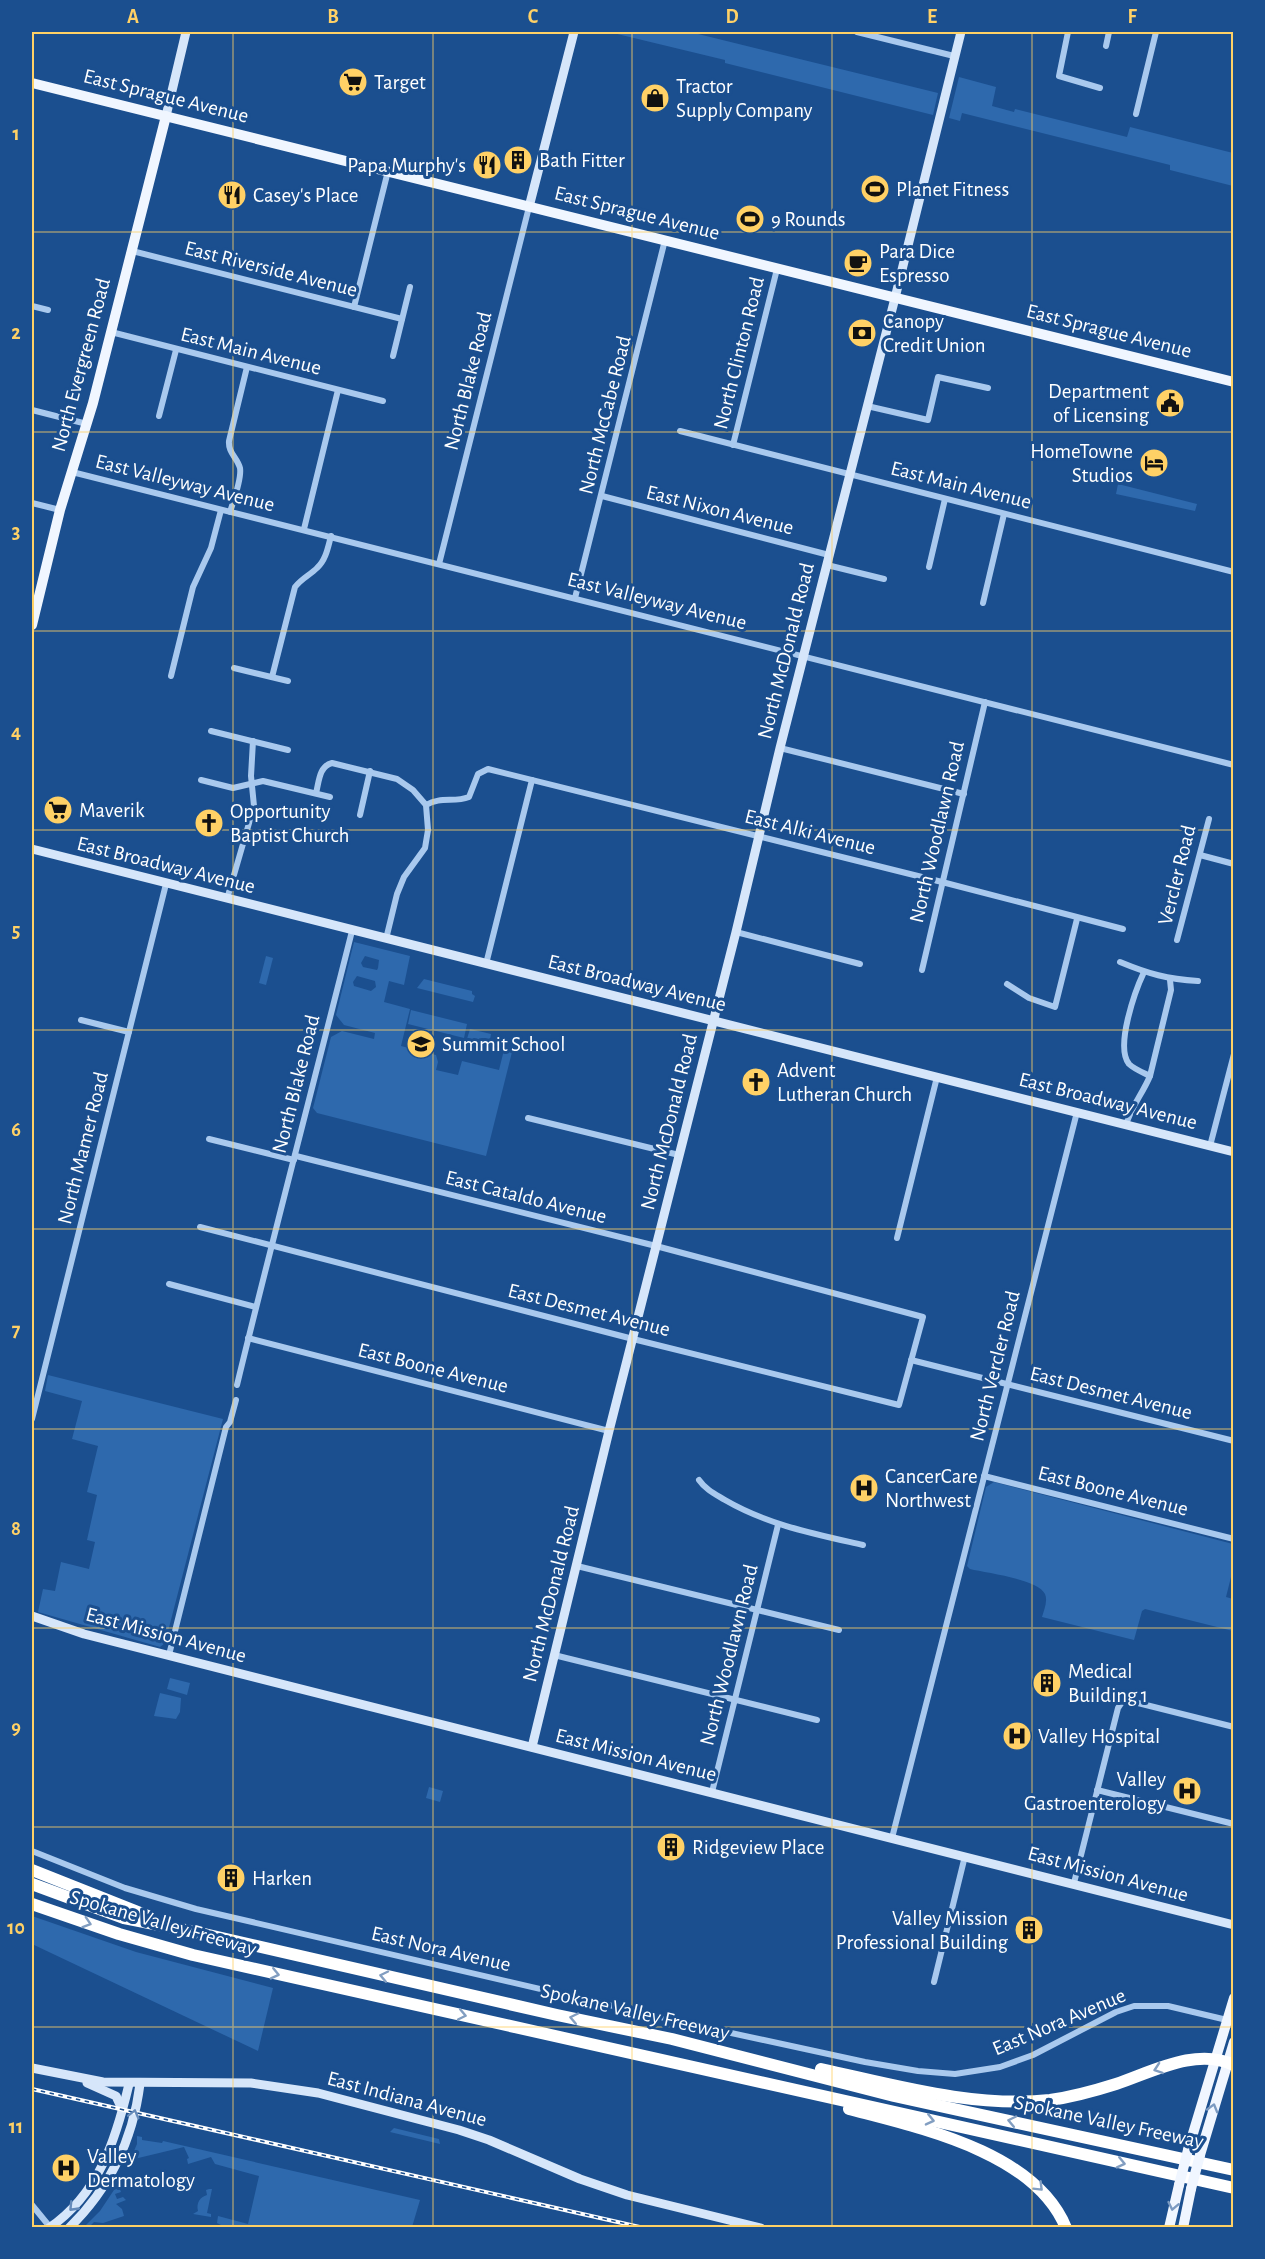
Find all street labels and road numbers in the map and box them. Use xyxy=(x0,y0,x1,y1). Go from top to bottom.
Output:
street label: East Sprague Avenue xyxy=(81,65,251,127)
street label: East Sprague Avenue xyxy=(552,182,722,244)
street label: East Riverside Avenue xyxy=(182,237,360,301)
street label: North Clinton Road xyxy=(710,274,768,431)
street label: North Evergreen Road xyxy=(48,276,114,454)
street label: East Sprague Avenue xyxy=(1024,300,1194,362)
street label: North Blake Road xyxy=(441,309,495,453)
street label: East Main Avenue xyxy=(179,323,323,379)
street label: North McCabe Road xyxy=(575,334,635,496)
street label: East Valleyway Avenue xyxy=(93,451,277,515)
street label: East Main Avenue xyxy=(889,457,1033,513)
street label: East Nixon Avenue xyxy=(644,482,796,538)
street label: North McDonald Road xyxy=(754,561,818,741)
street label: East Valleyway Avenue xyxy=(565,569,749,633)
street label: North Woodlawn Road xyxy=(906,739,968,925)
street label: East Alki Avenue xyxy=(742,806,878,858)
street label: Vercler Road xyxy=(1154,823,1200,927)
street label: East Broadway Avenue xyxy=(75,833,257,897)
street label: East Broadway Avenue xyxy=(546,951,728,1015)
street label: North Blake Road xyxy=(269,1012,323,1156)
street label: North McDonald Road xyxy=(637,1032,701,1212)
street label: East Broadway Avenue xyxy=(1017,1069,1199,1133)
street label: North Mamer Road xyxy=(54,1070,112,1226)
street label: East Cataldo Avenue xyxy=(443,1167,609,1227)
street label: East Desmet Avenue xyxy=(506,1280,672,1340)
street label: North Vercler Road xyxy=(966,1289,1024,1443)
street label: East Boone Avenue xyxy=(356,1339,510,1397)
street label: East Desmet Avenue xyxy=(1028,1363,1194,1423)
street label: East Boone Avenue xyxy=(1036,1462,1190,1520)
street label: North McDonald Road xyxy=(519,1504,583,1684)
street label: North Woodlawn Road xyxy=(696,1562,762,1748)
street label: East Mission Avenue xyxy=(83,1603,249,1667)
street label: East Mission Avenue xyxy=(553,1725,719,1785)
street label: East Mission Avenue xyxy=(1025,1842,1191,1906)
street label: Spokane Valley Freeway xyxy=(67,1886,259,1960)
street label: East Nora Avenue xyxy=(369,1923,513,1975)
street label: Spokane Valley Freeway xyxy=(539,1980,731,2044)
street label: East Nora Avenue xyxy=(989,1985,1129,2059)
street label: East Indiana Avenue xyxy=(325,2068,489,2130)
street label: Spokane Valley Freeway xyxy=(1012,2092,1206,2152)

